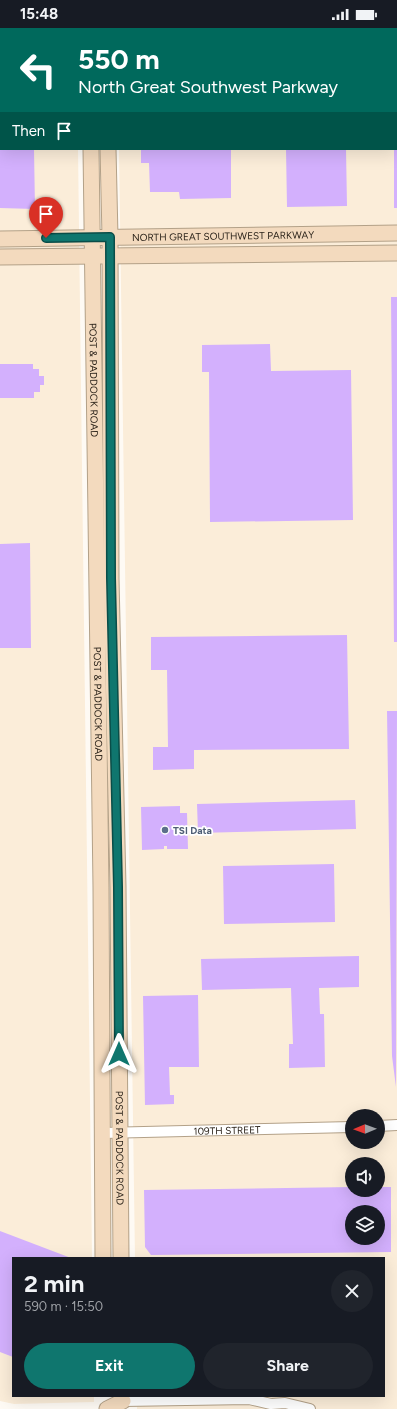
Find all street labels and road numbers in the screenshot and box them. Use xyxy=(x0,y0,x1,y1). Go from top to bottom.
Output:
street label: NORTH GREAT SOUTHWEST PARKWAY xyxy=(132,228,314,244)
street label: POST & PADDOCK ROAD xyxy=(86,323,101,437)
street label: POST & PADDOCK ROAD xyxy=(91,647,105,761)
street label: POST & PADDOCK ROAD xyxy=(113,1091,127,1205)
street label: 109TH STREET xyxy=(193,1123,261,1138)

